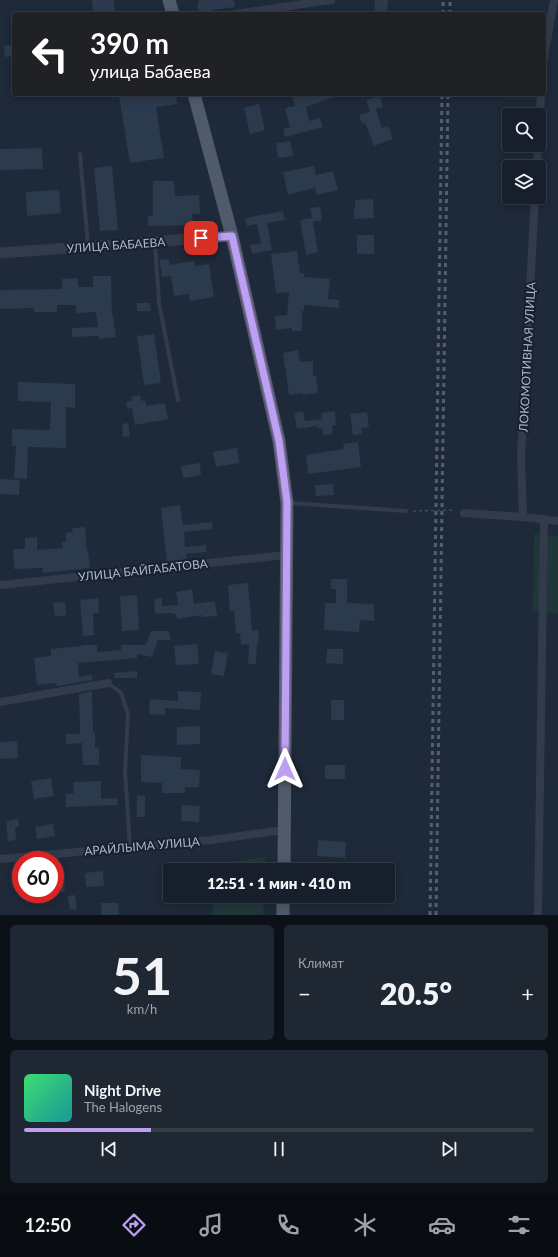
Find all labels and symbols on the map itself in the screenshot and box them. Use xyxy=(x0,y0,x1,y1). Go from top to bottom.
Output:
pin xyxy=(184,221,218,255)
street label: УЛИЦА БАБАЕВА xyxy=(66,234,167,256)
street label: ЛОКОМОТИВНАЯ УЛИЦА xyxy=(516,281,538,433)
street label: УЛИЦА БАЙГАБАТОВА xyxy=(78,556,209,584)
position arrow xyxy=(264,748,306,790)
street label: АРАЙЛЫМА УЛИЦА xyxy=(84,833,201,859)
speed limit sign: 60 xyxy=(12,851,64,903)

